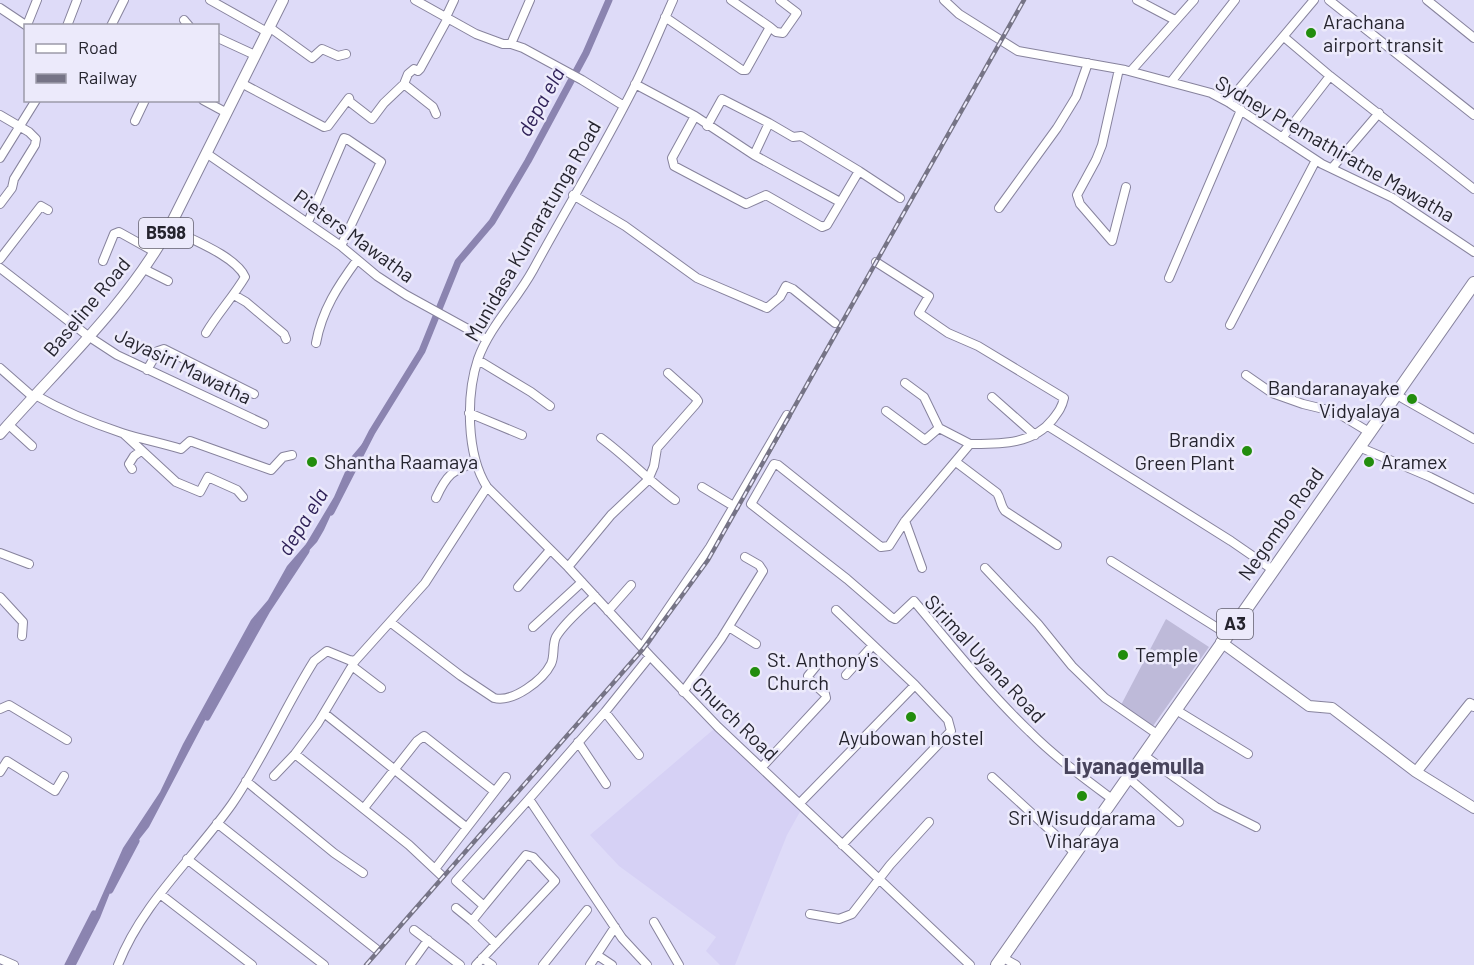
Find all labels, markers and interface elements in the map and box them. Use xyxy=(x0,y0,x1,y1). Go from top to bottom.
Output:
place label: Arachana airport transit xyxy=(1323,9,1444,56)
legend xyxy=(24,24,219,102)
marker: Arachana airport transit xyxy=(1304,26,1318,40)
text: Road xyxy=(78,36,118,58)
water label: depa ela xyxy=(511,62,569,140)
text: Railway xyxy=(78,66,137,88)
street label: Sydney Premathiratne Mawatha xyxy=(1212,70,1459,227)
street label: Munidasa Kumaratunga Road xyxy=(459,116,605,345)
street label: Pieters Mawatha xyxy=(290,183,419,287)
road number: B598 xyxy=(139,218,193,248)
street label: Baseline Road xyxy=(38,252,135,361)
street label: Jayasiri Mawatha xyxy=(111,322,256,409)
place label: Bandaranayake Vidyalaya xyxy=(1268,375,1400,422)
marker: Bandaranayake Vidyalaya xyxy=(1405,392,1419,406)
place label: Brandix Green Plant xyxy=(1135,427,1235,474)
marker: Brandix Green Plant xyxy=(1240,444,1254,458)
place label: Shantha Raamaya xyxy=(324,449,478,473)
place label: Aramex xyxy=(1381,449,1447,473)
marker: Shantha Raamaya xyxy=(305,455,319,469)
marker: Aramex xyxy=(1362,455,1376,469)
street label: Negombo Road xyxy=(1232,462,1328,584)
water label: depa ela xyxy=(271,483,332,560)
street label: Sirimal Uyana Road xyxy=(920,589,1051,727)
road number: A3 xyxy=(1217,609,1253,639)
place label: Temple xyxy=(1135,642,1198,666)
place label: St. Anthony's Church xyxy=(767,647,879,694)
marker: Temple xyxy=(1116,648,1130,662)
marker: St. Anthony's Church xyxy=(748,665,762,679)
street label: Church Road xyxy=(688,671,784,765)
marker: Ayubowan hostel xyxy=(904,710,918,724)
place label: Ayubowan hostel xyxy=(838,725,984,749)
district label: Liyanagemulla xyxy=(1064,752,1204,778)
marker: Sri Wisuddarama Viharaya xyxy=(1075,789,1089,803)
place label: Sri Wisuddarama Viharaya xyxy=(1008,805,1156,852)

